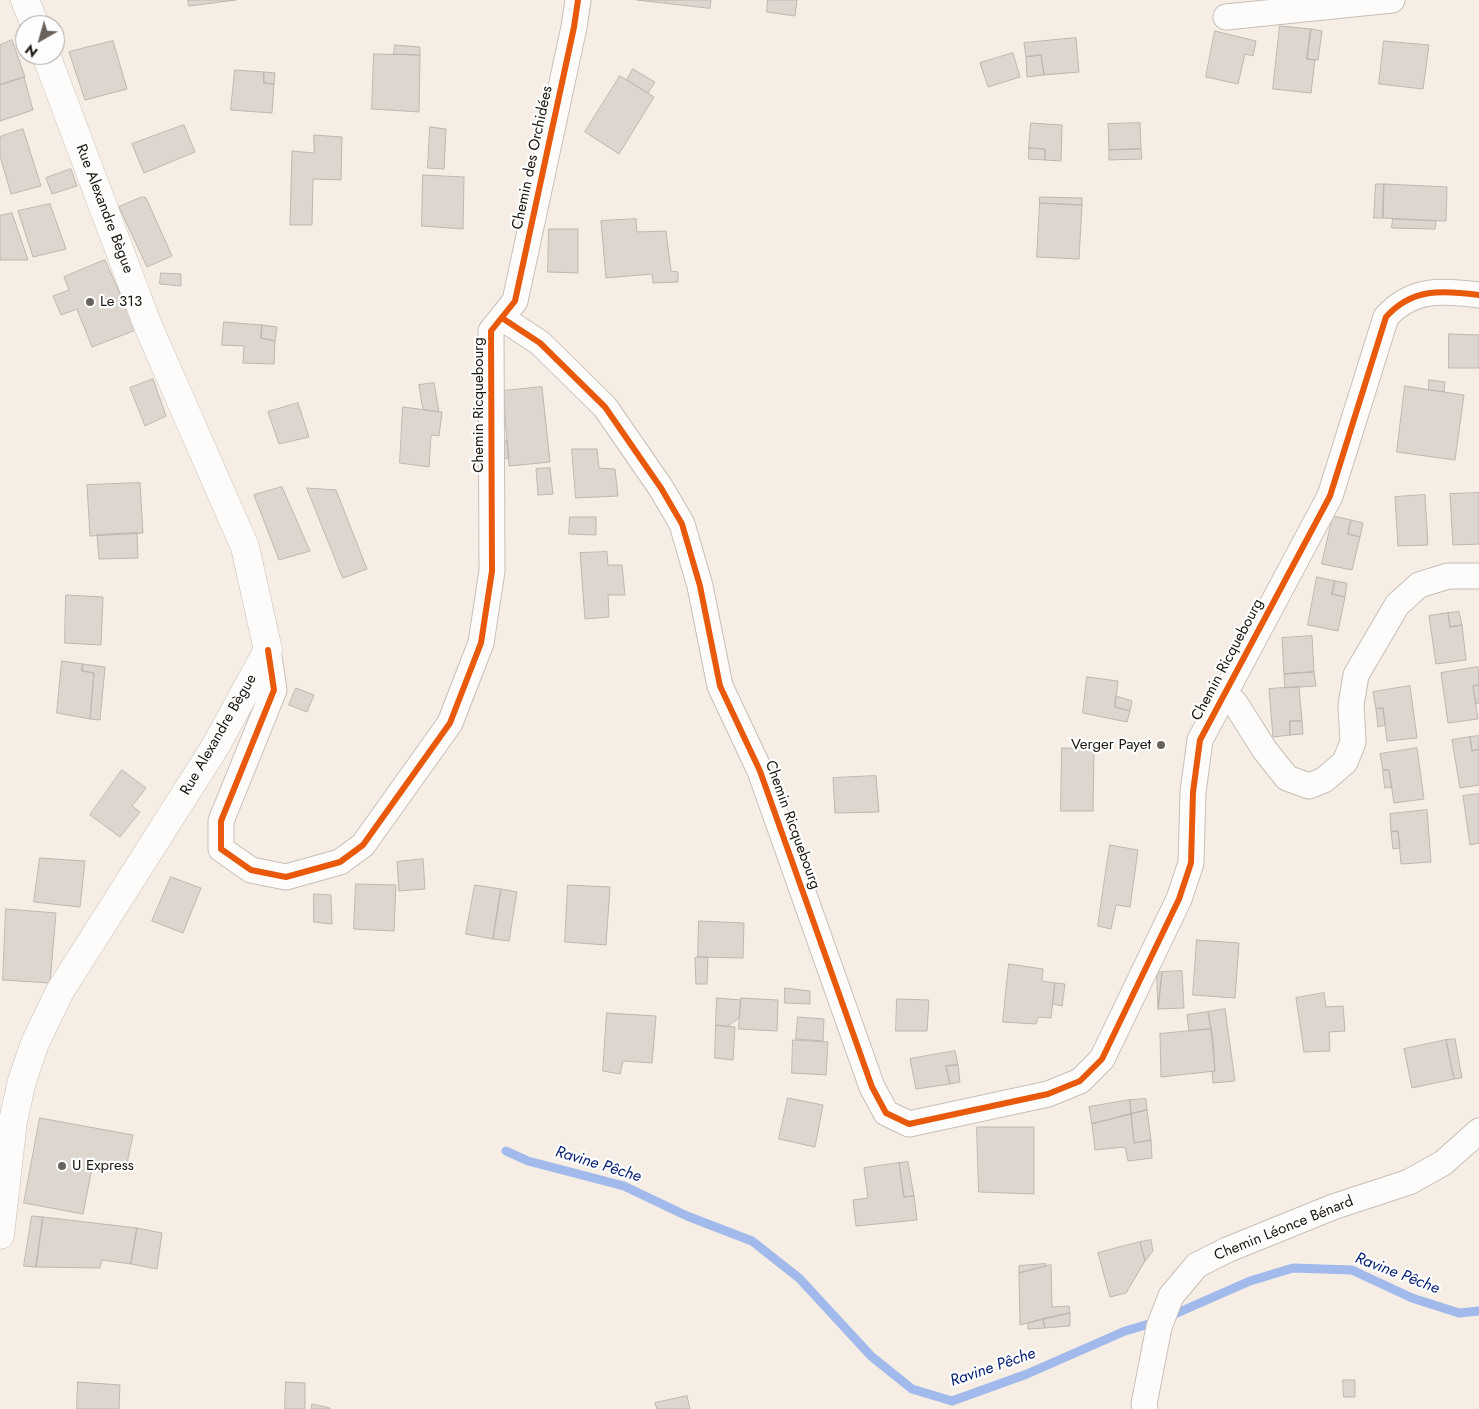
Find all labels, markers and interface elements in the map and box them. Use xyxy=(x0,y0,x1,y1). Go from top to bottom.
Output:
north arrow xyxy=(15,15,65,65)
text: N xyxy=(21,40,42,62)
street label: Chemin des Orchidées xyxy=(509,85,557,231)
street label: Rue Alexandre Bègue xyxy=(71,142,137,276)
place label: Le 313 xyxy=(100,293,142,311)
marker: Le 313 xyxy=(84,296,96,308)
street label: Chemin Ricquebourg xyxy=(470,337,488,473)
street label: Chemin Ricquebourg xyxy=(1188,596,1268,724)
street label: Rue Alexandre Bègue xyxy=(177,671,261,799)
place label: Verger Payet xyxy=(1071,736,1151,754)
marker: Verger Payet xyxy=(1155,739,1167,751)
street label: Chemin Ricquebourg xyxy=(760,758,824,892)
water label: Ravine Pêche xyxy=(553,1143,643,1187)
place label: U Express xyxy=(72,1157,134,1175)
marker: U Express xyxy=(56,1160,68,1172)
street label: Chemin Léonce Bénard xyxy=(1212,1193,1356,1265)
water label: Ravine Pêche xyxy=(1352,1249,1442,1299)
water label: Ravine Pêche xyxy=(948,1344,1038,1392)

